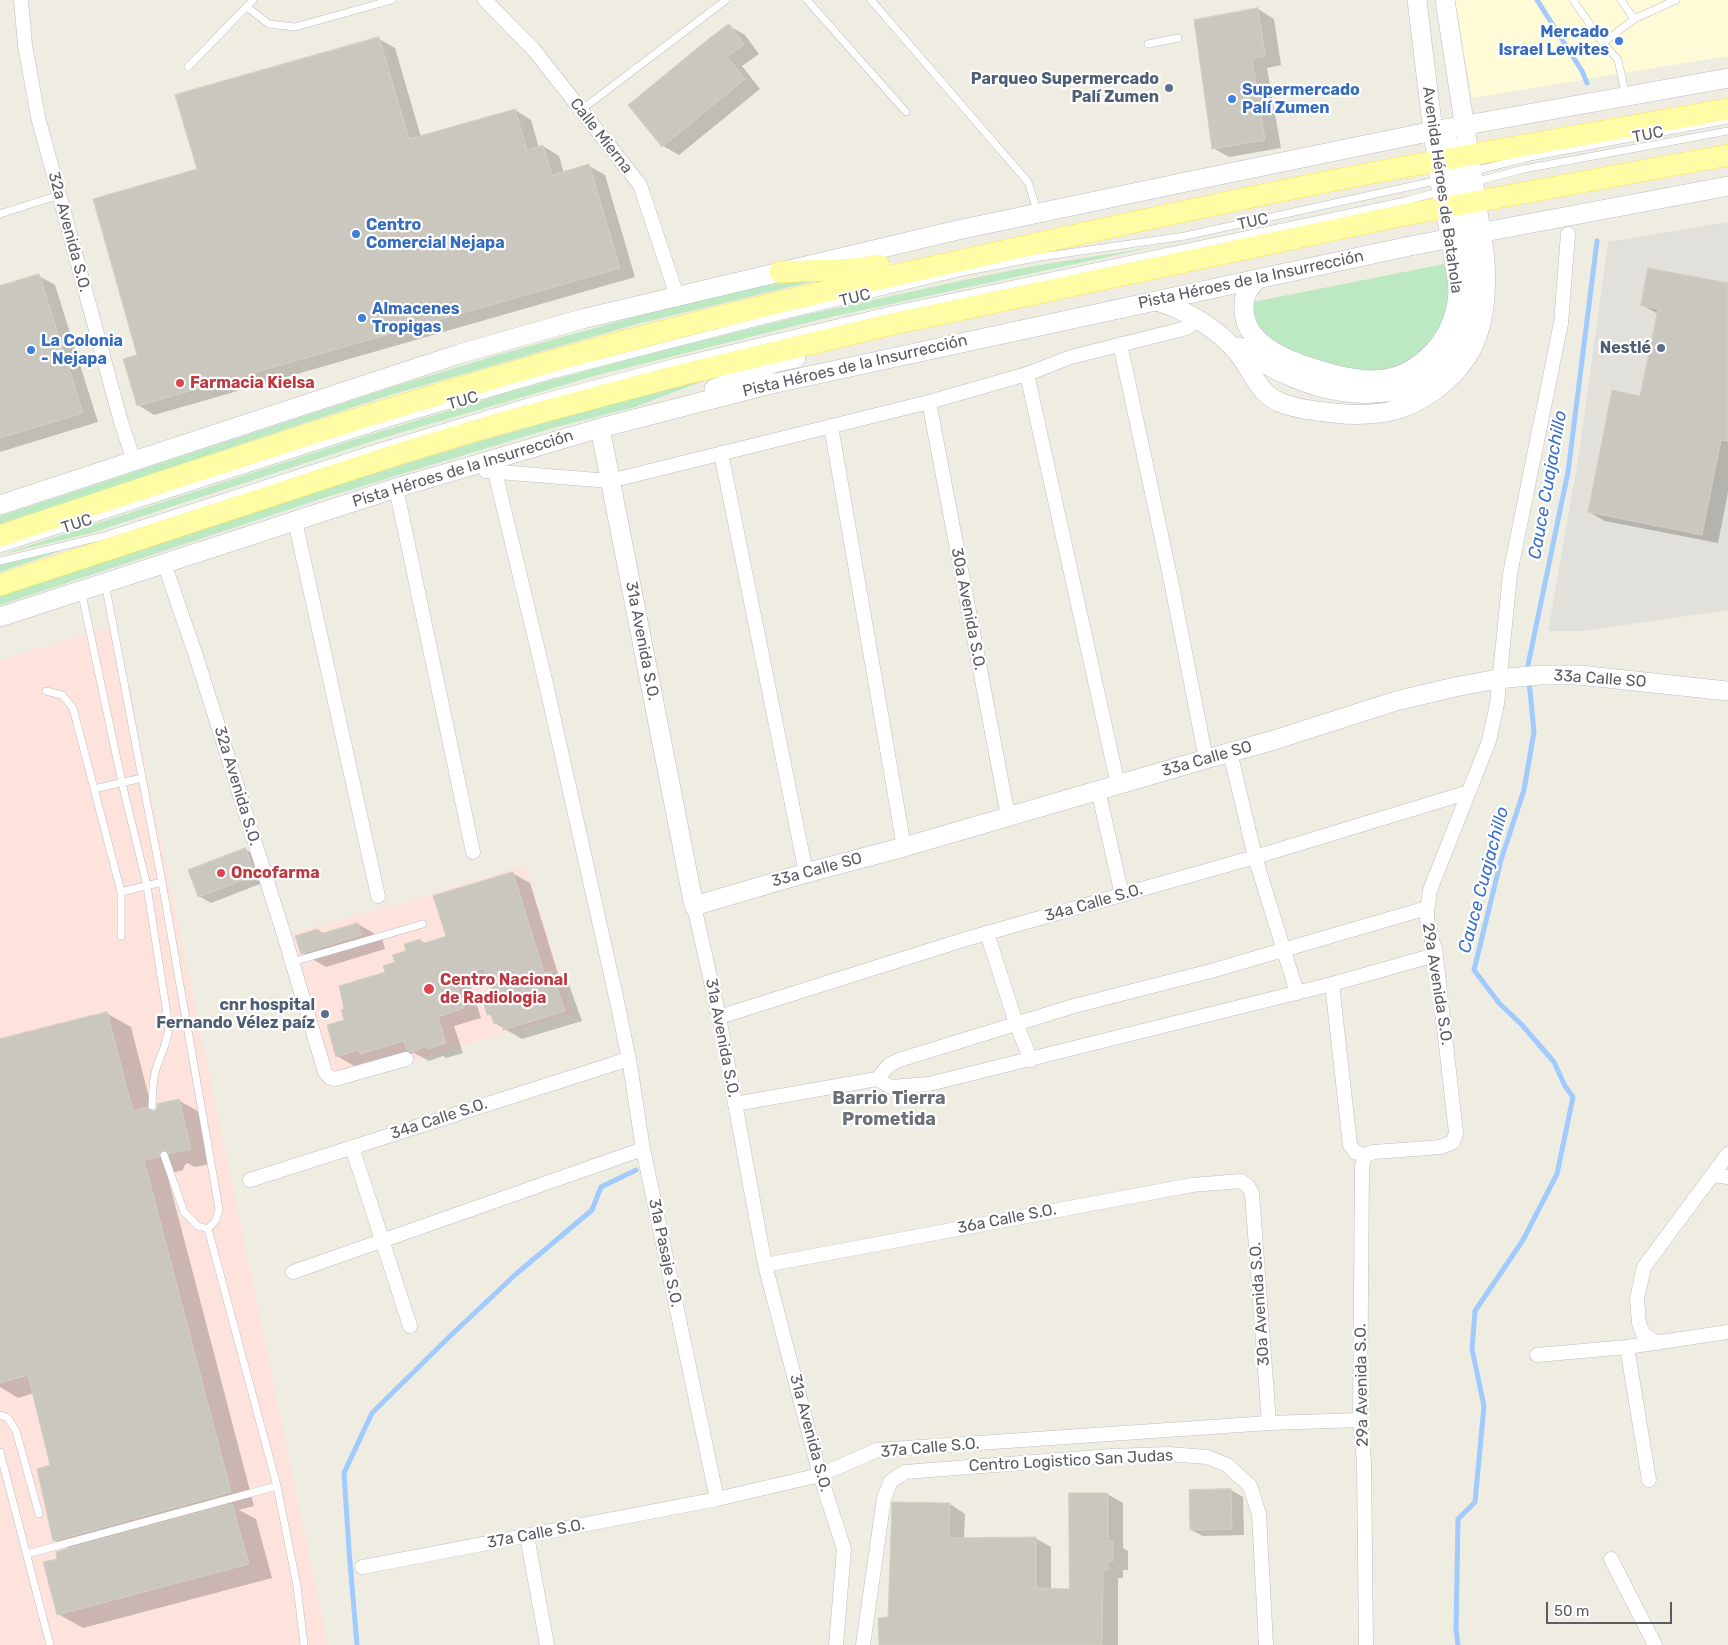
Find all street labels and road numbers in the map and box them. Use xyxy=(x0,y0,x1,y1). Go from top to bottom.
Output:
street label: Avenida Héroes de Batahola xyxy=(1418,85,1466,295)
street label: Calle Mierna xyxy=(566,95,636,177)
street label: TUC xyxy=(1631,123,1665,147)
street label: 32a Avenida S.O. xyxy=(44,170,94,294)
street label: TUC xyxy=(1236,209,1270,235)
street label: Pista Héroes de la Insurrección xyxy=(1136,247,1366,313)
street label: TUC xyxy=(838,285,872,311)
street label: Pista Héroes de la Insurrección xyxy=(741,331,969,401)
street label: TUC xyxy=(445,387,481,415)
street label: Pista Héroes de la Insurrección xyxy=(350,426,576,512)
street label: TUC xyxy=(59,510,95,538)
street label: 30a Avenida S.O. xyxy=(947,546,989,672)
street label: 31a Avenida S.O. xyxy=(621,580,663,702)
street label: 33a Calle SO xyxy=(1553,666,1647,692)
street label: 32a Avenida S.O. xyxy=(210,724,264,848)
street label: 33a Calle SO xyxy=(1160,737,1254,781)
street label: 33a Calle SO xyxy=(770,849,864,891)
street label: 34a Calle S.O. xyxy=(1043,880,1145,926)
street label: 29a Avenida S.O. xyxy=(1418,921,1456,1047)
street label: 31a Avenida S.O. xyxy=(701,977,743,1099)
street label: 34a Calle S.O. xyxy=(388,1094,490,1144)
street label: 31a Pasaje S.O. xyxy=(644,1197,686,1309)
street label: 36a Calle S.O. xyxy=(956,1200,1058,1238)
street label: 30a Avenida S.O. xyxy=(1246,1241,1274,1367)
street label: 29a Avenida S.O. xyxy=(1351,1323,1373,1447)
street label: 31a Avenida S.O. xyxy=(785,1372,835,1494)
street label: 37a Calle S.O. xyxy=(880,1434,980,1462)
street label: Centro Logistico San Judas xyxy=(968,1446,1174,1476)
street label: 37a Calle S.O. xyxy=(486,1515,586,1553)

